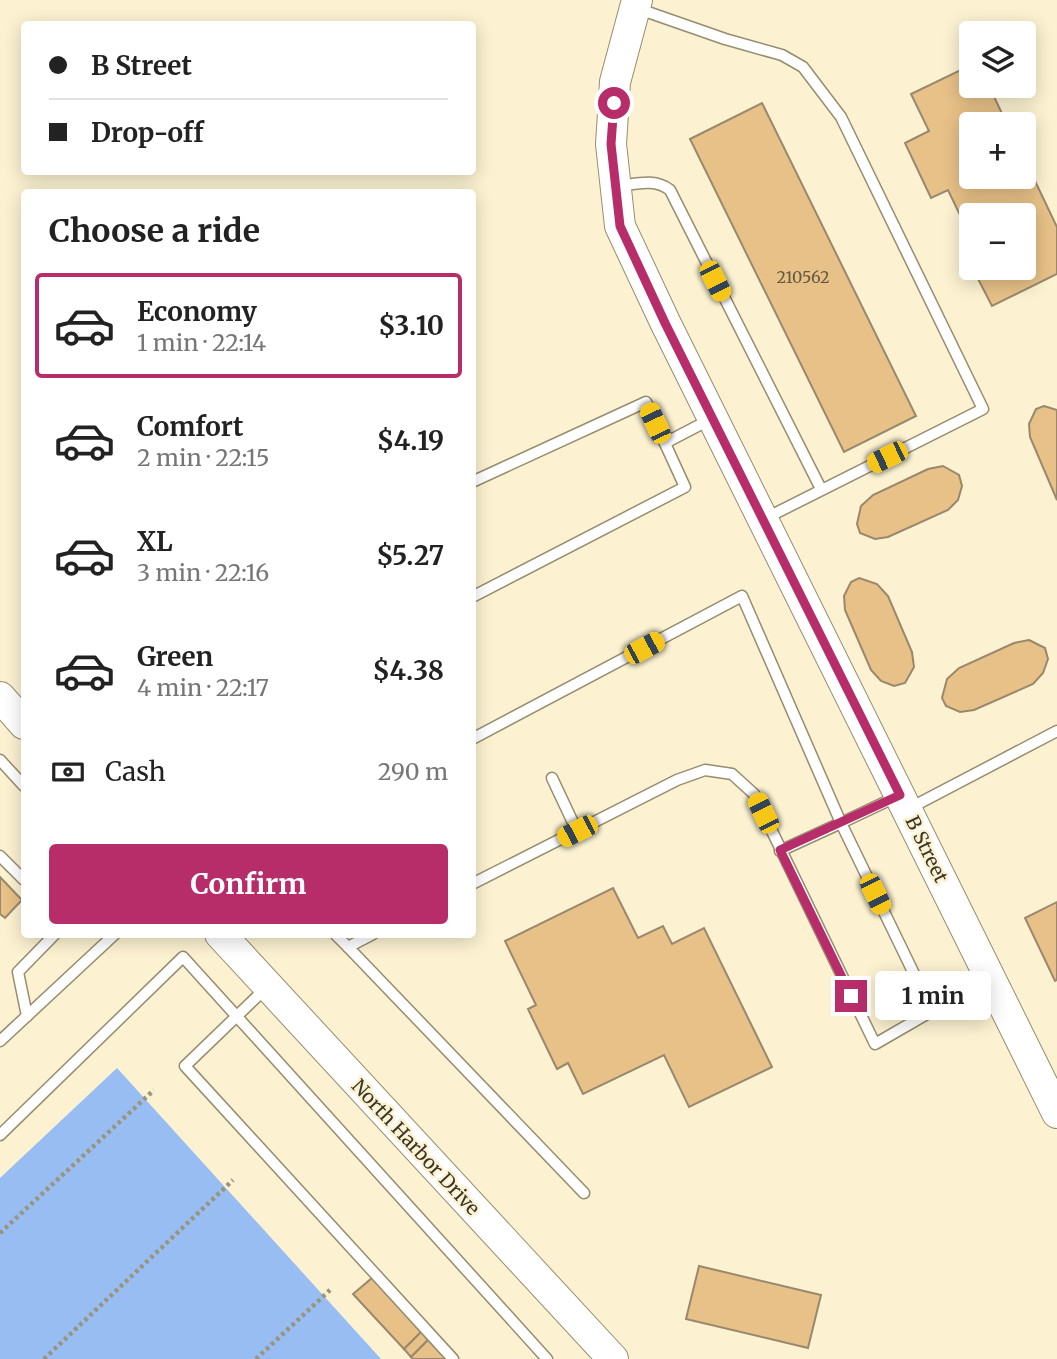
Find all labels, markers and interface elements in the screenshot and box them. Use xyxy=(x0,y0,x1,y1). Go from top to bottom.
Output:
map controls xyxy=(959,21,1036,280)
button: layers xyxy=(959,21,1036,98)
text: B Street xyxy=(91,49,192,82)
route start xyxy=(598,87,630,119)
button: + xyxy=(959,112,1036,189)
text: Drop-off xyxy=(91,116,204,149)
button: − xyxy=(959,203,1036,280)
text: Choose a ride xyxy=(49,211,260,251)
car xyxy=(697,258,734,304)
house number: 210562 xyxy=(776,267,830,287)
icon: car xyxy=(53,294,116,357)
text: Economy xyxy=(137,295,257,328)
text: $3.10 xyxy=(378,309,444,342)
text: 1 min · 22:14 xyxy=(137,328,266,357)
car xyxy=(637,400,674,446)
icon: car xyxy=(53,409,116,472)
text: Comfort xyxy=(137,410,243,443)
text: $4.19 xyxy=(377,424,444,457)
car xyxy=(864,438,911,476)
text: 2 min · 22:15 xyxy=(137,443,269,472)
icon: car xyxy=(53,524,116,587)
text: XL xyxy=(137,525,173,558)
text: $5.27 xyxy=(376,539,444,572)
text: 3 min · 22:16 xyxy=(137,558,269,587)
car xyxy=(621,629,668,667)
icon: car xyxy=(53,639,116,702)
text: Green xyxy=(137,640,213,673)
text: $4.38 xyxy=(372,654,444,687)
text: 4 min · 22:17 xyxy=(137,673,269,702)
icon: cash xyxy=(49,753,87,791)
text: Cash xyxy=(105,755,166,788)
text: 290 m xyxy=(378,757,448,786)
car xyxy=(745,790,782,836)
car xyxy=(554,812,601,850)
street label: B Street xyxy=(901,812,954,887)
button: Confirm xyxy=(49,844,448,924)
car xyxy=(857,871,894,917)
callout: 1 min xyxy=(876,972,991,1020)
route end xyxy=(835,980,867,1012)
text: 1 min xyxy=(902,981,964,1010)
street label: North Harbor Drive xyxy=(347,1074,485,1220)

